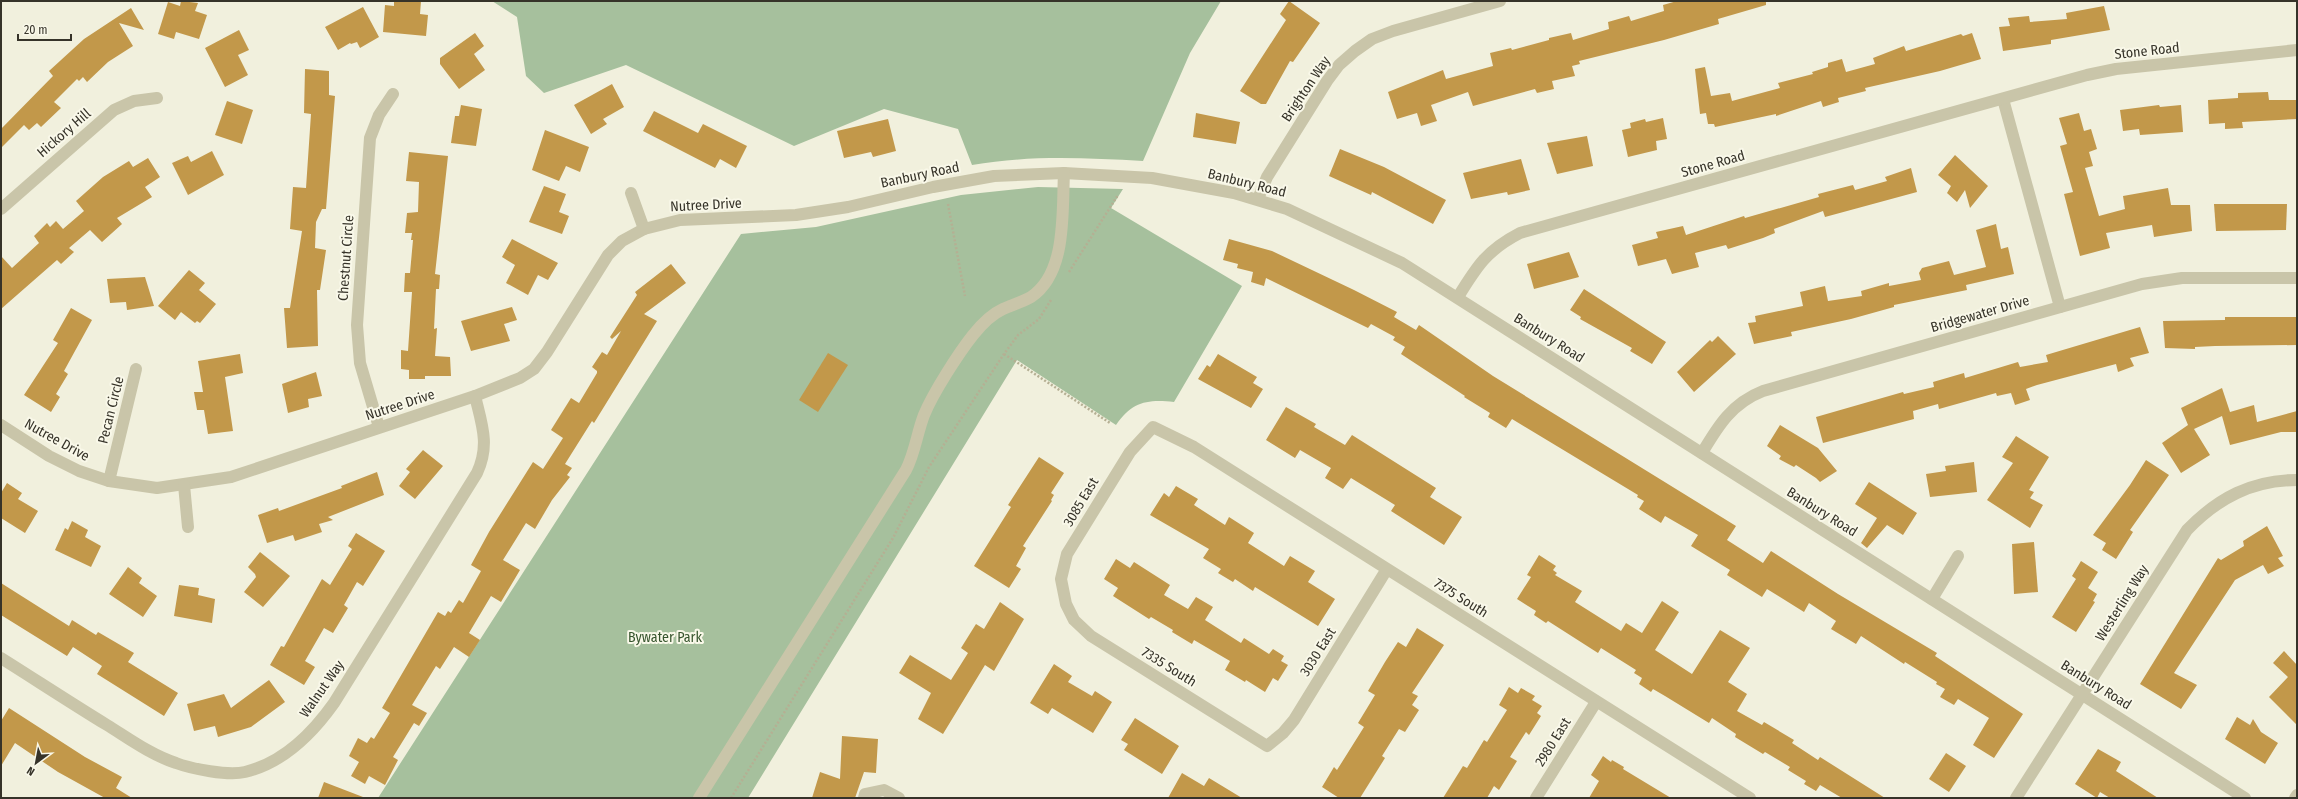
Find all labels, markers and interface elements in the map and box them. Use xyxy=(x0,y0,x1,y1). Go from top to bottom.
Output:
scale bar xyxy=(18,16,71,42)
text: 20 m xyxy=(24,23,48,37)
street label: Stone Road xyxy=(2114,39,2180,63)
street label: Brighton Way xyxy=(1278,52,1335,125)
street label: Hickory Hill xyxy=(34,105,95,161)
street label: Stone Road xyxy=(1679,147,1747,181)
street label: Banbury Road xyxy=(879,158,961,192)
street label: Banbury Road xyxy=(1206,165,1288,201)
street label: Nutree Drive xyxy=(670,195,742,215)
street label: Chestnut Circle xyxy=(335,214,357,302)
street label: Bridgewater Drive xyxy=(1929,292,2031,336)
street label: Banbury Road xyxy=(1511,310,1587,366)
street label: Pecan Circle xyxy=(94,374,128,445)
street label: Nutree Drive xyxy=(363,386,437,424)
street label: Nutree Drive xyxy=(22,415,93,465)
street label: 3085 East xyxy=(1060,474,1102,530)
street label: Banbury Road xyxy=(1784,484,1860,540)
street label: Westerling Way xyxy=(2092,561,2153,644)
street label: 7375 South xyxy=(1431,575,1491,621)
street label: 3030 East xyxy=(1296,624,1340,679)
park label: Bywater Park xyxy=(628,629,703,646)
street label: 7335 South xyxy=(1138,643,1200,691)
street label: Walnut Way xyxy=(296,656,348,721)
street label: Banbury Road xyxy=(2058,657,2134,713)
street label: 2980 East xyxy=(1531,714,1575,769)
north arrow xyxy=(16,743,56,783)
text: N xyxy=(25,764,37,778)

